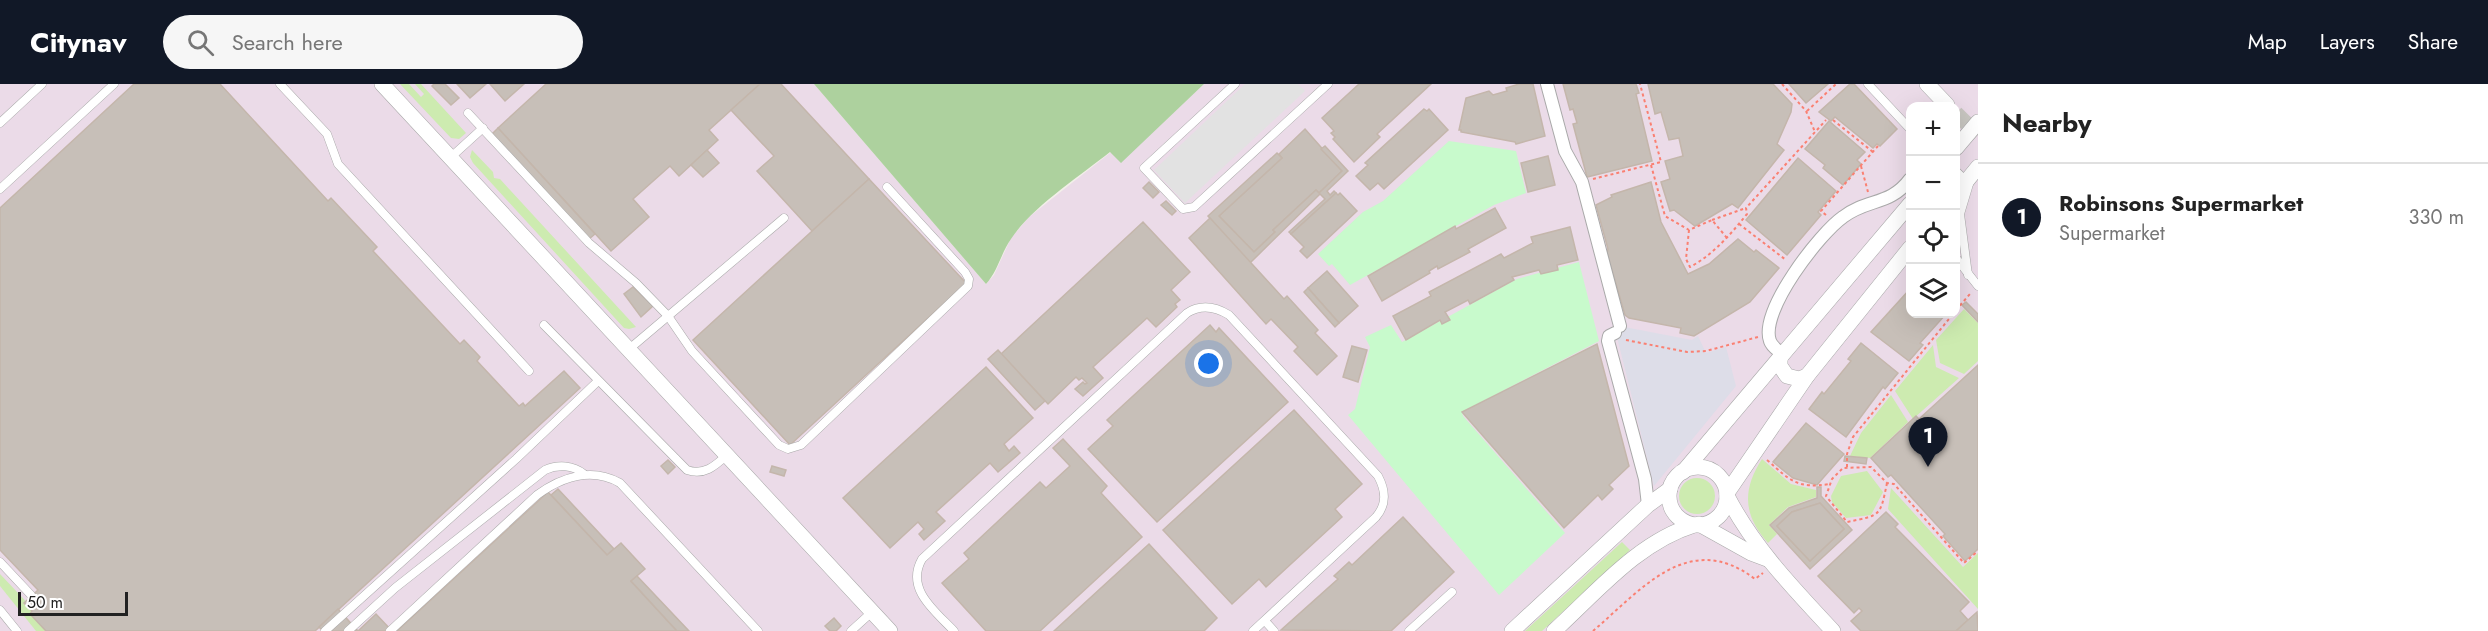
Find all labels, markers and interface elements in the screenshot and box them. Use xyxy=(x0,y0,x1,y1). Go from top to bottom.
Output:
search box xyxy=(163,15,583,69)
text: Citynav xyxy=(30,22,127,63)
icon: search xyxy=(184,26,217,59)
text: Search here xyxy=(232,26,343,58)
text: Map xyxy=(2248,27,2287,57)
text: Layers xyxy=(2320,27,2375,57)
text: Share xyxy=(2408,27,2458,57)
map controls xyxy=(1906,102,1960,318)
button: + xyxy=(1906,102,1960,156)
text: Nearby xyxy=(2002,104,2091,142)
button: − xyxy=(1906,156,1960,210)
text: Robinsons Supermarket xyxy=(2059,187,2303,219)
text: 1 xyxy=(2016,203,2027,232)
text: 330 m xyxy=(2409,203,2464,232)
button: locate xyxy=(1906,210,1960,264)
text: Supermarket xyxy=(2059,219,2165,248)
button: layers xyxy=(1906,264,1960,318)
your location xyxy=(1194,349,1223,378)
pin: 1 xyxy=(1908,418,1948,467)
scale bar xyxy=(18,589,128,616)
text: 50 m xyxy=(27,591,63,614)

